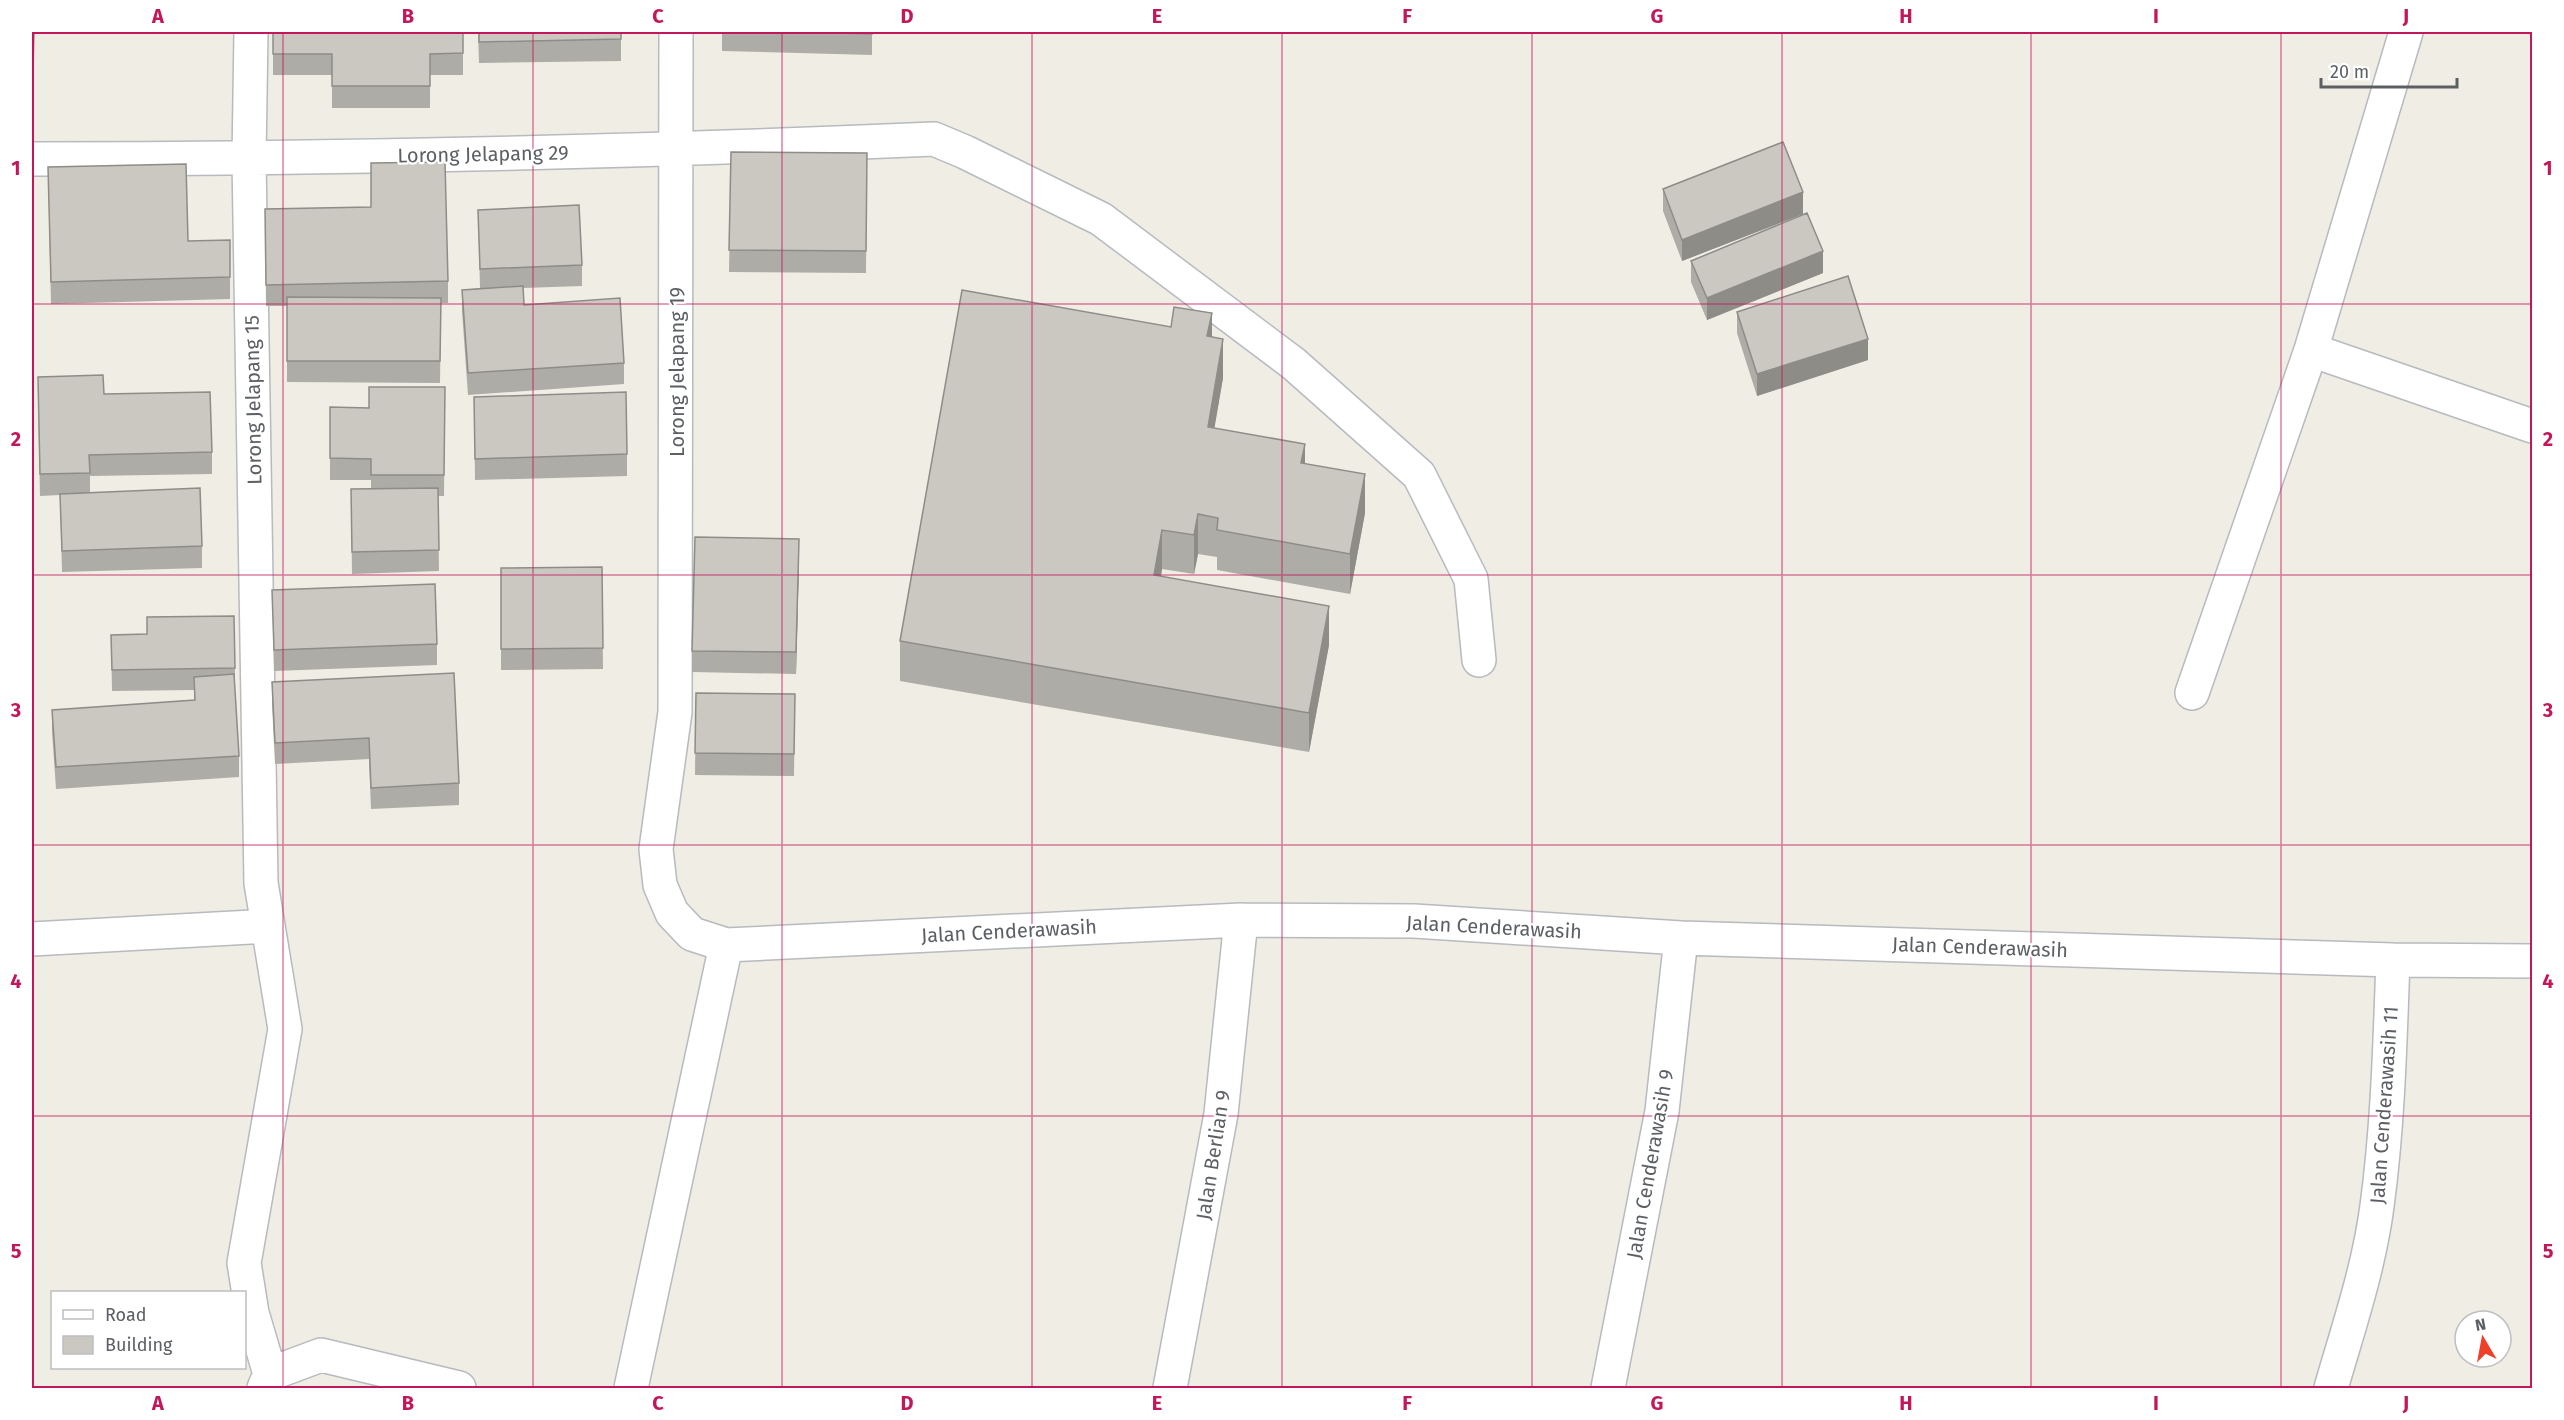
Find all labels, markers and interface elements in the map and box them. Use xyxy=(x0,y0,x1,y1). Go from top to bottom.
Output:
text: A xyxy=(151,4,165,28)
text: B xyxy=(402,4,414,28)
text: C xyxy=(652,4,664,28)
text: D xyxy=(900,4,914,28)
text: E xyxy=(1152,4,1162,28)
text: F xyxy=(1402,4,1412,28)
text: G xyxy=(1651,4,1663,28)
text: H xyxy=(1899,4,1913,28)
text: I xyxy=(2153,4,2159,28)
text: J xyxy=(2402,4,2409,28)
scale bar xyxy=(2321,51,2458,89)
text: 20 m xyxy=(2330,61,2369,83)
street label: Lorong Jelapang 29 xyxy=(397,141,569,167)
text: 1 xyxy=(11,156,21,180)
text: 1 xyxy=(2543,156,2553,180)
street label: Lorong Jelapang 19 xyxy=(665,287,689,457)
street label: Lorong Jelapang 15 xyxy=(240,315,266,485)
text: 2 xyxy=(11,427,21,451)
text: 2 xyxy=(2543,427,2553,451)
text: 3 xyxy=(10,698,21,722)
text: 3 xyxy=(2542,698,2553,722)
street label: Jalan Cenderawasih xyxy=(1405,910,1583,944)
street label: Jalan Cenderawasih xyxy=(920,914,1098,948)
street label: Jalan Cenderawasih xyxy=(1892,932,2068,962)
text: 4 xyxy=(10,969,22,993)
text: 4 xyxy=(2542,969,2554,993)
street label: Jalan Cenderawasih 11 xyxy=(2365,1005,2403,1205)
street label: Jalan Cenderawasih 9 xyxy=(1622,1067,1678,1261)
street label: Jalan Berlian 9 xyxy=(1191,1088,1235,1222)
text: 5 xyxy=(11,1239,22,1263)
text: 5 xyxy=(2543,1239,2554,1263)
legend xyxy=(51,1291,246,1369)
text: Road xyxy=(105,1304,147,1326)
north arrow xyxy=(2453,1309,2513,1369)
text: N xyxy=(2474,1314,2487,1335)
text: Building xyxy=(105,1334,173,1356)
text: A xyxy=(151,1391,165,1415)
text: B xyxy=(402,1391,414,1415)
text: C xyxy=(652,1391,664,1415)
text: D xyxy=(900,1391,914,1415)
text: E xyxy=(1152,1391,1162,1415)
text: F xyxy=(1402,1391,1412,1415)
text: G xyxy=(1651,1391,1663,1415)
text: H xyxy=(1899,1391,1913,1415)
text: I xyxy=(2153,1391,2159,1415)
text: J xyxy=(2402,1391,2409,1415)

